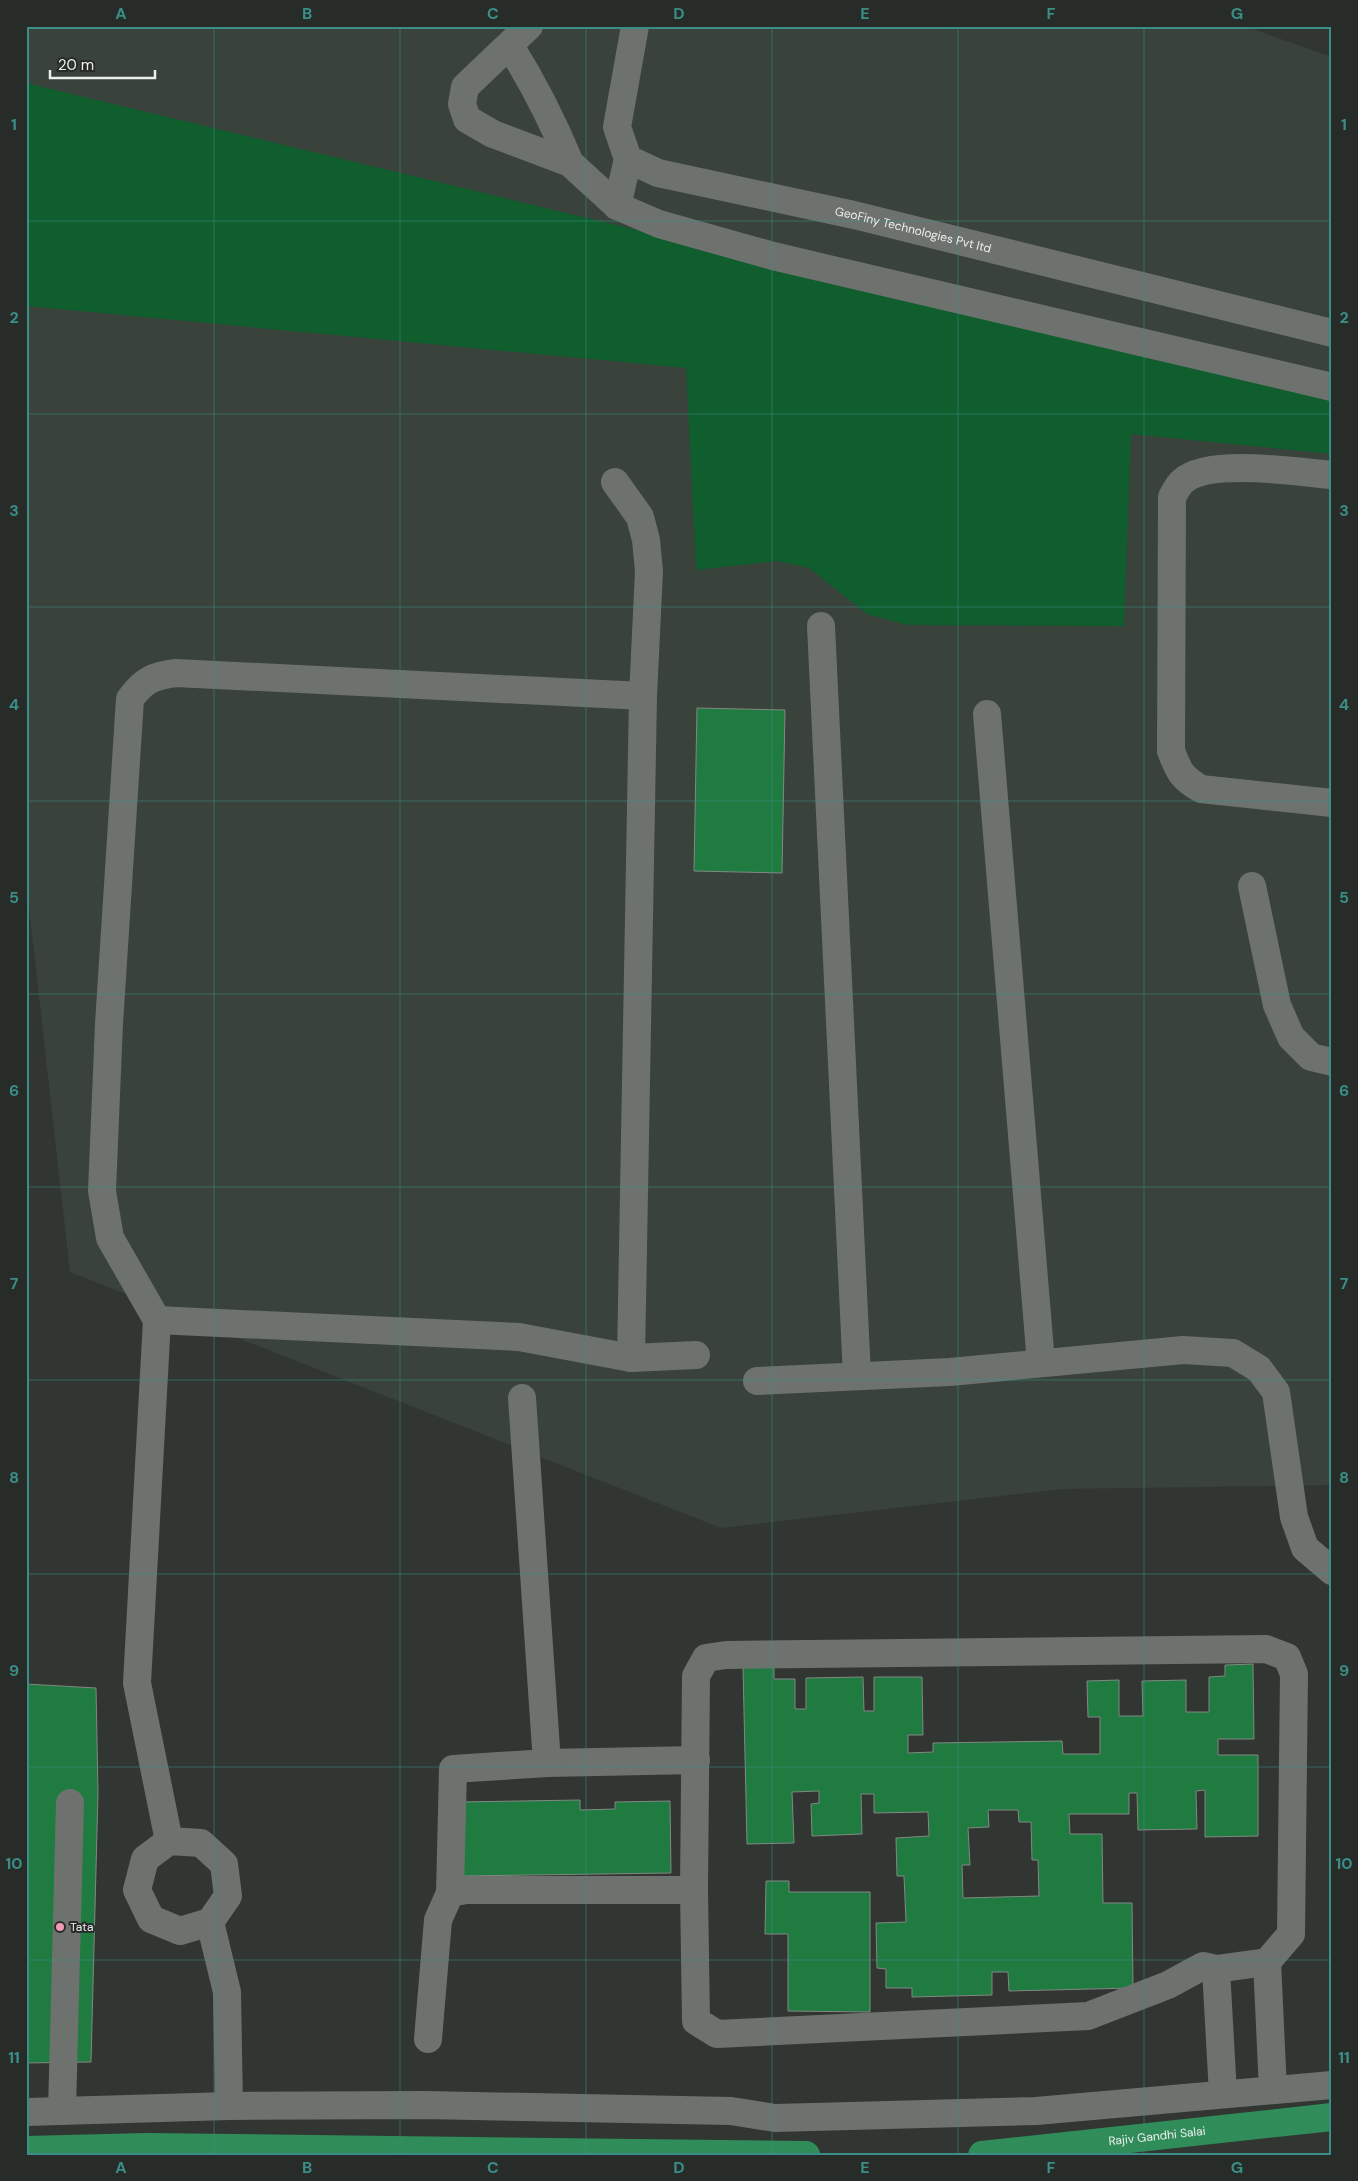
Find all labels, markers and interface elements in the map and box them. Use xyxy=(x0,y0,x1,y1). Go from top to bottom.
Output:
text: A xyxy=(115,3,127,24)
text: B xyxy=(302,3,312,24)
text: C xyxy=(487,3,499,24)
text: D xyxy=(673,3,685,24)
text: E xyxy=(860,3,870,24)
text: F xyxy=(1047,3,1056,24)
text: G xyxy=(1231,3,1243,24)
scale bar xyxy=(50,48,155,80)
text: 20 m xyxy=(58,55,94,75)
text: 1 xyxy=(11,114,17,135)
text: 1 xyxy=(1341,114,1347,135)
street label: GeoFiny Technologies Pvt ltd xyxy=(834,203,993,257)
text: 2 xyxy=(9,307,19,328)
text: 2 xyxy=(1339,307,1349,328)
text: 3 xyxy=(9,500,19,521)
text: 3 xyxy=(1339,500,1349,521)
text: 4 xyxy=(9,694,19,715)
text: 4 xyxy=(1339,694,1349,715)
text: 5 xyxy=(9,887,19,908)
text: 5 xyxy=(1339,887,1349,908)
text: 6 xyxy=(9,1080,19,1101)
text: 6 xyxy=(1339,1080,1349,1101)
text: 7 xyxy=(10,1273,19,1294)
text: 7 xyxy=(1340,1273,1349,1294)
text: 8 xyxy=(9,1467,19,1488)
text: 8 xyxy=(1339,1467,1349,1488)
text: 9 xyxy=(9,1660,19,1681)
text: 9 xyxy=(1339,1660,1349,1681)
text: 10 xyxy=(5,1853,23,1874)
text: 10 xyxy=(1335,1853,1353,1874)
place label: Tata xyxy=(70,1919,93,1935)
marker: Tata xyxy=(54,1921,66,1933)
text: 11 xyxy=(8,2047,20,2068)
text: 11 xyxy=(1338,2047,1350,2068)
street label: Rajiv Gandhi Salai xyxy=(1108,2123,1206,2149)
text: A xyxy=(115,2157,127,2178)
text: B xyxy=(302,2157,312,2178)
text: C xyxy=(487,2157,499,2178)
text: D xyxy=(673,2157,685,2178)
text: E xyxy=(860,2157,870,2178)
text: F xyxy=(1047,2157,1056,2178)
text: G xyxy=(1231,2157,1243,2178)

